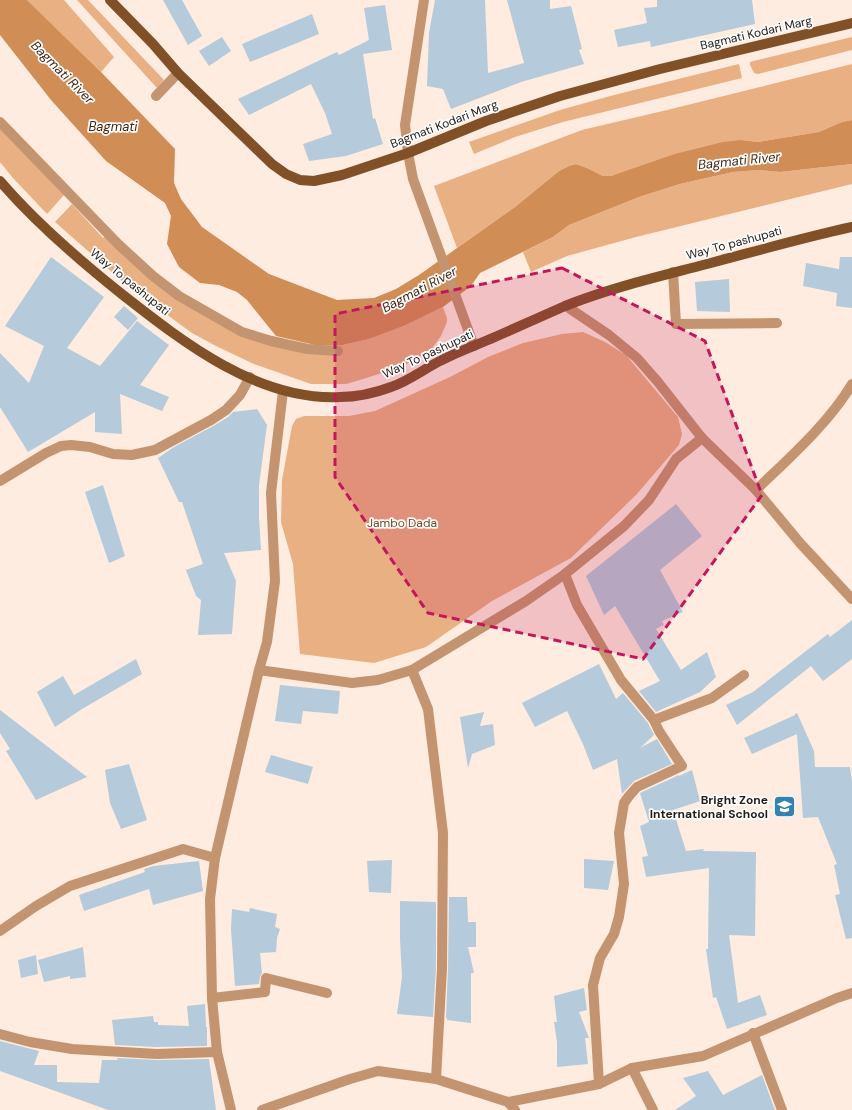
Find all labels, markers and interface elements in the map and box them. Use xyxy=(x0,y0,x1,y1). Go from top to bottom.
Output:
street label: Bagmati Kodari Marg xyxy=(699,12,814,54)
water label: Bagmati River xyxy=(27,37,99,108)
street label: Bagmati Kodari Marg xyxy=(388,96,500,152)
water label: Bagmati xyxy=(88,118,138,135)
water label: Bagmati River xyxy=(697,148,782,173)
street label: Way To pashupati xyxy=(684,222,784,263)
street label: Way To pashupati xyxy=(87,245,173,319)
water label: Bagmati River xyxy=(379,262,461,316)
street label: Way To pashupati xyxy=(380,326,476,382)
park label: Jambo Dada xyxy=(367,515,437,531)
place label: Bright Zone International School xyxy=(650,792,768,822)
school or university icon: Bright Zone International School xyxy=(771,794,797,820)

